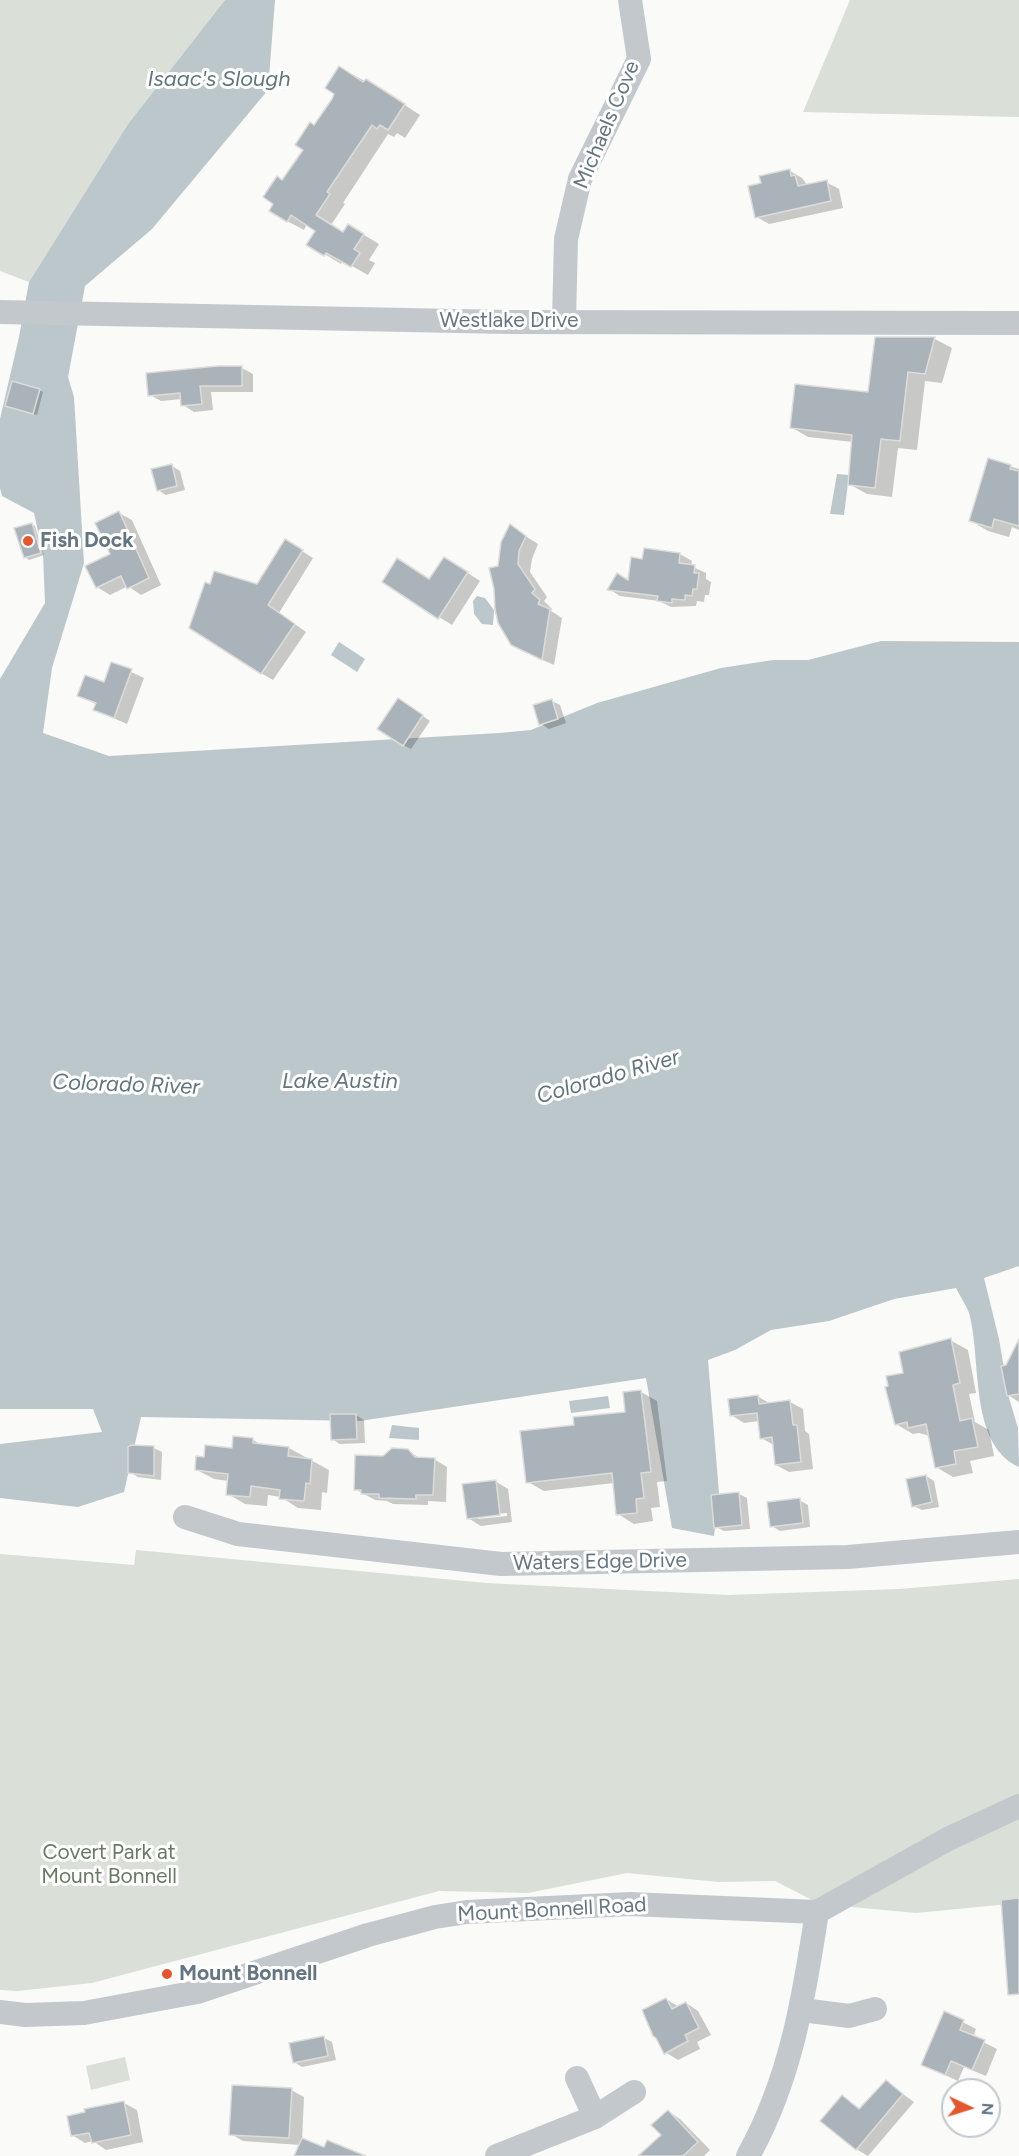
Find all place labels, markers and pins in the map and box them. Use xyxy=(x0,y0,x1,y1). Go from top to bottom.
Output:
place label: Fish Dock xyxy=(40,528,134,554)
marker: Fish Dock xyxy=(21,534,35,548)
place label: Mount Bonnell xyxy=(179,1961,317,1987)
marker: Mount Bonnell xyxy=(160,1967,174,1981)

